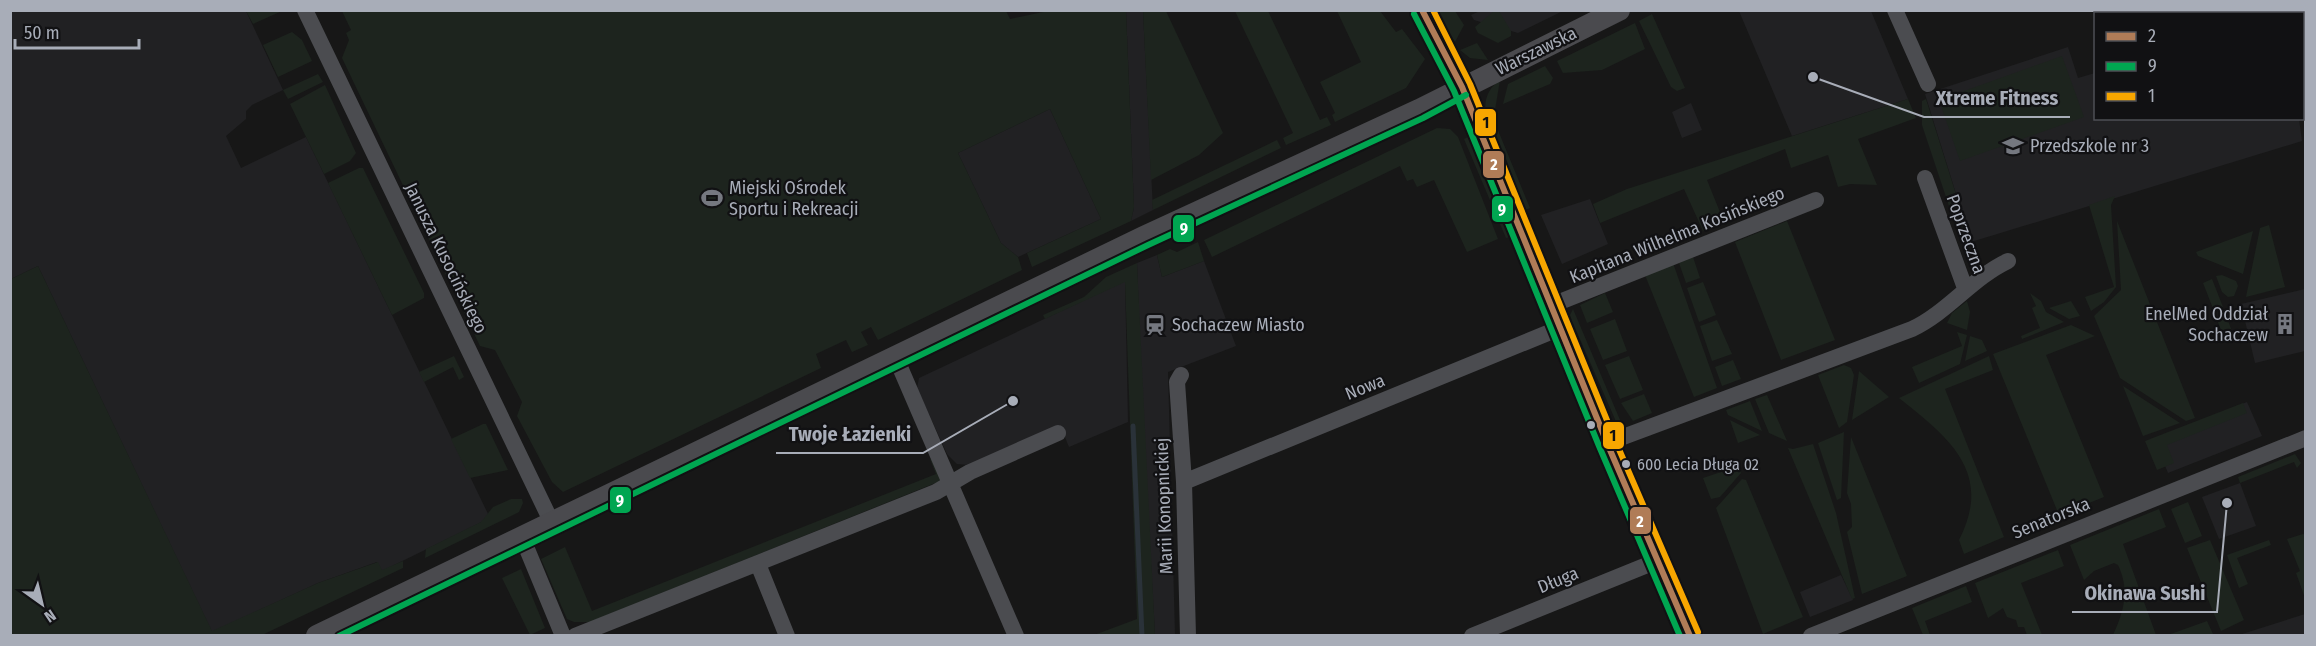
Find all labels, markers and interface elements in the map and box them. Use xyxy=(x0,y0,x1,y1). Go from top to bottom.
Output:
scale bar xyxy=(15,12,140,50)
legend xyxy=(2094,12,2304,120)
text: 50 m xyxy=(24,22,60,44)
street label: Warszawska xyxy=(1492,22,1580,80)
text: 2 xyxy=(2148,25,2156,47)
text: 9 xyxy=(2148,55,2157,77)
callout: Xtreme Fitness xyxy=(1924,79,2070,117)
text: 1 xyxy=(2148,85,2155,107)
text: Xtreme Fitness xyxy=(1935,86,2058,110)
line badge: 1 xyxy=(1474,108,1497,137)
text: 1 xyxy=(1483,113,1489,132)
school or university icon: Przedszkole nr 3 xyxy=(2001,134,2025,158)
place label: Przedszkole nr 3 xyxy=(2030,135,2149,157)
line badge: 2 xyxy=(1482,150,1505,179)
text: 2 xyxy=(1489,155,1498,174)
place label: Miejski Ośrodek Sportu i Rekreacji xyxy=(729,177,858,220)
street label: Janusza Kusocińskiego xyxy=(400,179,492,337)
street label: Kapitana Wilhelma Kosińskiego xyxy=(1566,182,1788,288)
sports icon: Miejski Ośrodek Sportu i Rekreacji xyxy=(700,186,724,210)
street label: Poprzeczna xyxy=(1941,191,1991,277)
line badge: 9 xyxy=(1491,195,1514,223)
text: 9 xyxy=(1498,200,1506,219)
line badge: 9 xyxy=(1172,214,1195,243)
text: 9 xyxy=(1180,219,1188,238)
place label: EnelMed Oddział Sochaczew xyxy=(2145,303,2269,346)
building icon: EnelMed Oddział Sochaczew xyxy=(2273,312,2297,336)
station icon: Sochaczew Miasto xyxy=(1143,313,1167,337)
place label: Sochaczew Miasto xyxy=(1172,314,1305,336)
street label: Nowa xyxy=(1342,369,1388,405)
callout: Twoje Łazienki xyxy=(776,415,923,453)
unlabelled marker xyxy=(1585,419,1597,431)
line badge: 1 xyxy=(1602,421,1625,450)
text: Twoje Łazienki xyxy=(789,422,911,446)
text: 1 xyxy=(1610,426,1616,445)
street label: Marii Konopnickiej xyxy=(1151,437,1177,575)
place label: 600 Lecia Długa 02 xyxy=(1637,455,1759,474)
marker: 600 Lecia Długa 02 xyxy=(1620,458,1632,470)
line badge: 9 xyxy=(609,486,632,514)
text: 9 xyxy=(616,491,624,510)
street label: Senatorska xyxy=(2009,492,2093,544)
line badge: 2 xyxy=(1629,506,1652,535)
text: 2 xyxy=(1635,512,1644,531)
street label: Długa xyxy=(1534,562,1582,598)
north arrow xyxy=(12,574,72,634)
callout: Okinawa Sushi xyxy=(2072,574,2217,612)
text: Okinawa Sushi xyxy=(2085,581,2205,605)
text: N xyxy=(41,605,59,627)

